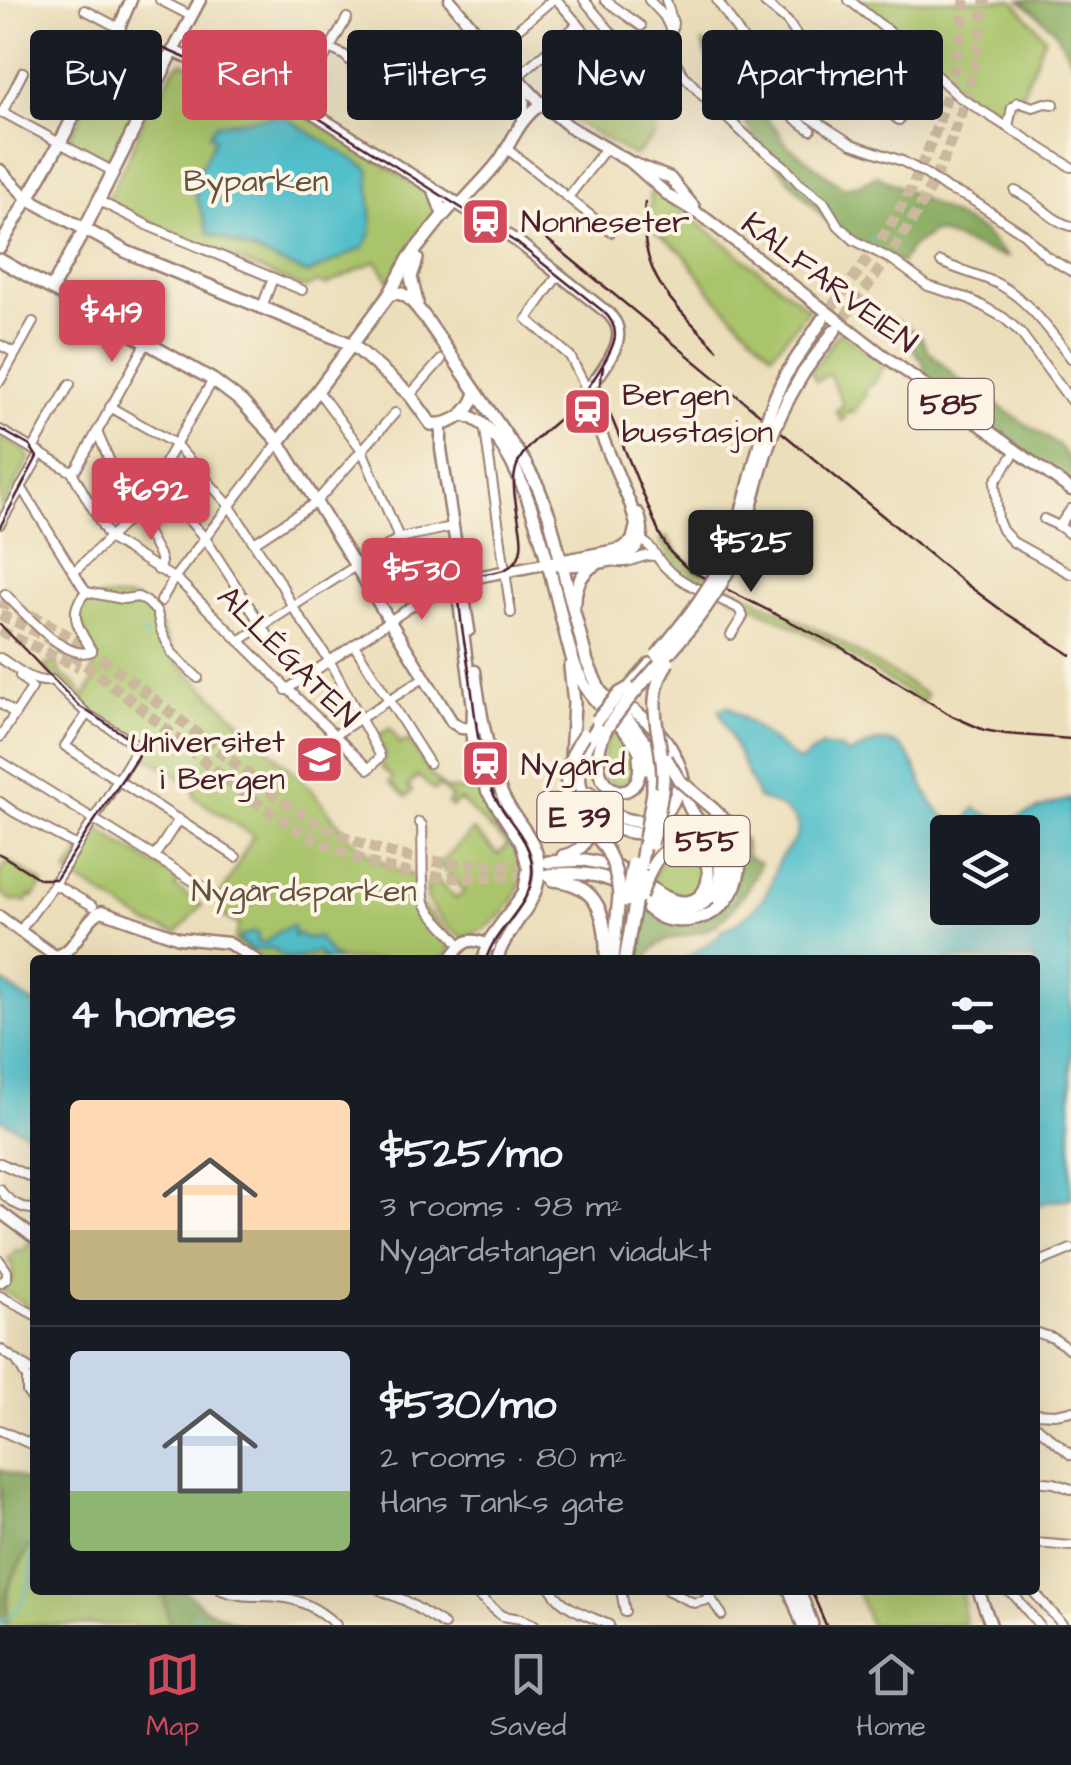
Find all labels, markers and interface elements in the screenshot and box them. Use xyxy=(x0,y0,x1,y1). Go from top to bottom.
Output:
chip: Buy xyxy=(30,30,162,120)
chip: Rent xyxy=(182,30,327,120)
chip: Filters xyxy=(347,30,522,120)
chip: New xyxy=(542,30,682,120)
chip: Apartment xyxy=(702,30,943,120)
park label: Byparken xyxy=(183,159,329,204)
station icon: Nonneseter xyxy=(460,195,512,247)
place label: Nonneseter xyxy=(521,200,690,245)
street label: KALFARVEIEN xyxy=(732,202,927,364)
pin: $419 xyxy=(53,280,171,365)
text: $419 xyxy=(81,290,143,335)
place label: Bergen busstasjon xyxy=(622,373,773,455)
road number: 585 xyxy=(908,379,994,429)
station icon: Bergen busstasjon xyxy=(561,386,613,438)
pin: $692 xyxy=(92,458,210,543)
text: $692 xyxy=(114,468,188,513)
pin: $525 xyxy=(692,510,810,595)
text: $525 xyxy=(710,520,792,565)
pin: $530 xyxy=(363,538,481,623)
text: $530 xyxy=(384,548,460,593)
street label: ALLÉGATEN xyxy=(207,576,369,738)
place label: Universitet i Bergen xyxy=(131,720,285,802)
school or university icon: Universitet i Bergen xyxy=(294,733,346,785)
station icon: Nygård xyxy=(460,738,512,790)
place label: Nygård xyxy=(521,743,625,788)
road number: E 39 xyxy=(538,792,622,842)
map controls xyxy=(930,815,1040,925)
button: layers xyxy=(930,815,1040,925)
road number: 555 xyxy=(664,816,750,866)
park label: Nygårdsparken xyxy=(191,869,417,914)
text: 4 homes xyxy=(70,986,236,1044)
icon: filters xyxy=(945,988,1000,1043)
text: $525/mo xyxy=(380,1126,562,1184)
icon: home xyxy=(150,1140,270,1260)
text: 3 rooms · 98 m² xyxy=(380,1184,623,1229)
text: Nygårdstangen viadukt xyxy=(380,1229,711,1274)
text: $530/mo xyxy=(380,1377,556,1435)
icon: home xyxy=(150,1391,270,1511)
text: 2 rooms · 80 m² xyxy=(380,1435,627,1480)
text: Hans Tanks gate xyxy=(380,1480,624,1525)
tab: Map xyxy=(145,1647,200,1746)
tab: Saved xyxy=(490,1647,566,1746)
tab: Home xyxy=(856,1647,926,1746)

